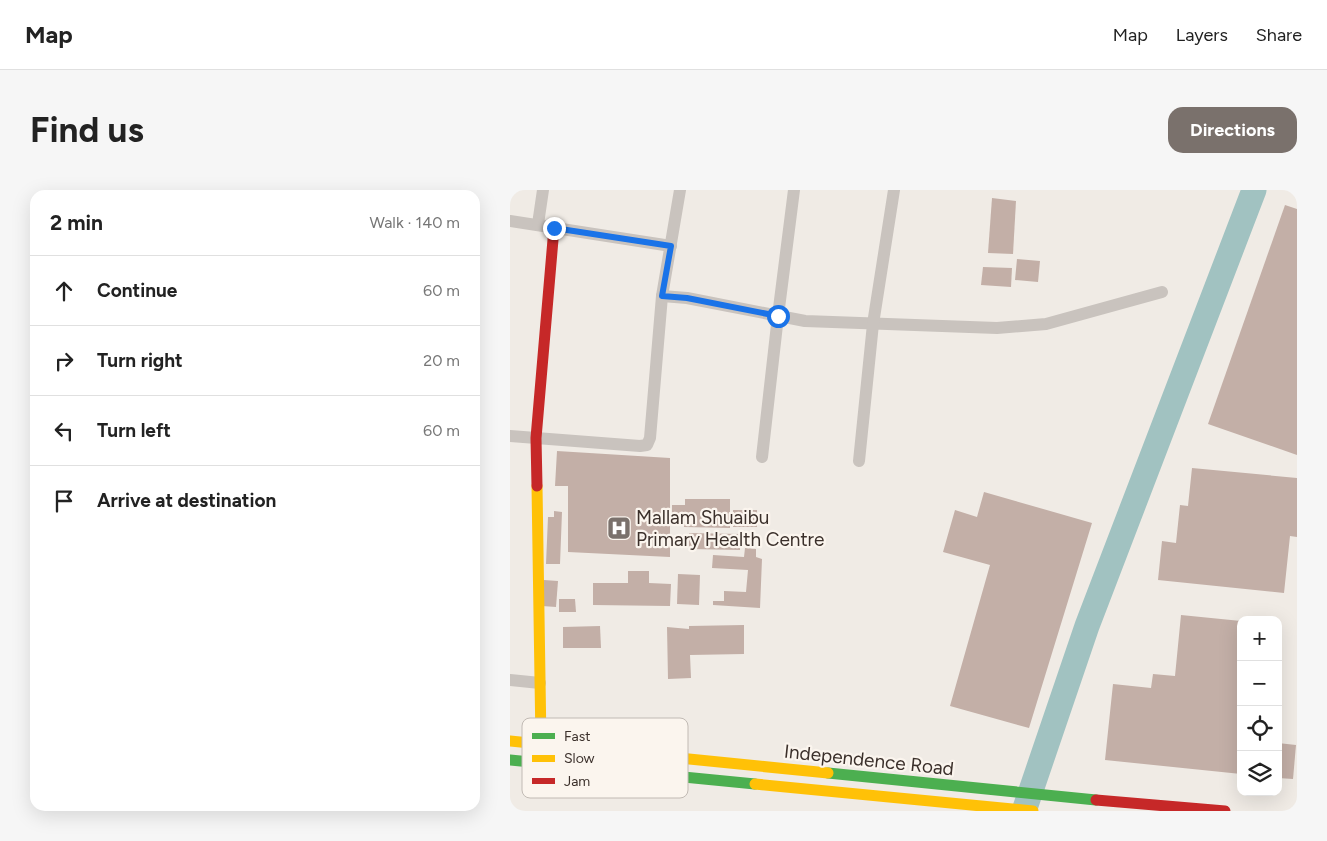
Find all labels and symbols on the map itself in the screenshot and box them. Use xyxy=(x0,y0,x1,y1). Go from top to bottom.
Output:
route end xyxy=(543,217,566,240)
route start xyxy=(767,305,790,328)
place label: Mallam Shuaibu Primary Health Centre xyxy=(636,506,824,551)
hospital icon: Mallam Shuaibu Primary Health Centre xyxy=(606,515,632,541)
legend xyxy=(522,718,688,798)
text: Fast xyxy=(564,728,590,745)
street label: Independence Road xyxy=(783,740,955,780)
text: Slow xyxy=(564,750,595,767)
text: Jam xyxy=(564,773,590,790)

